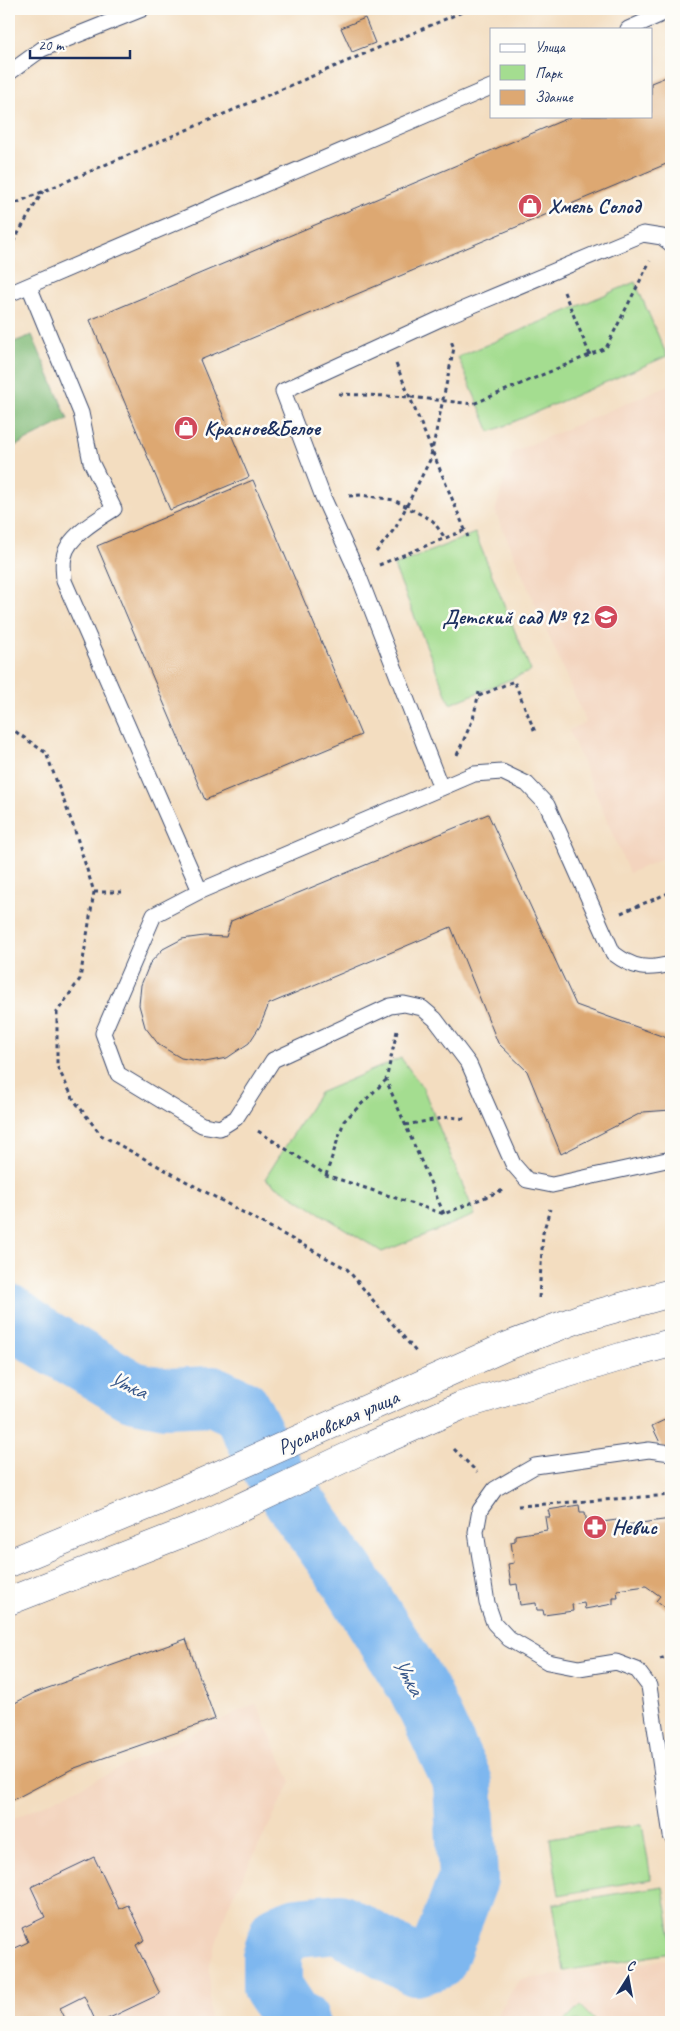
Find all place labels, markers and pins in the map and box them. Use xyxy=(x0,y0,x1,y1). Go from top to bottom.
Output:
shop icon: Хмель Солод xyxy=(517,193,543,219)
place label: Хмель Солод xyxy=(548,193,643,219)
shop icon: Красное&Белое xyxy=(173,415,199,441)
place label: Красное&Белое xyxy=(204,415,322,441)
place label: Детский сад № 92 xyxy=(442,604,591,630)
school or university icon: Детский сад № 92 xyxy=(593,604,619,630)
pharmacy icon: Невис xyxy=(582,1514,608,1540)
place label: Невис xyxy=(612,1514,658,1540)

